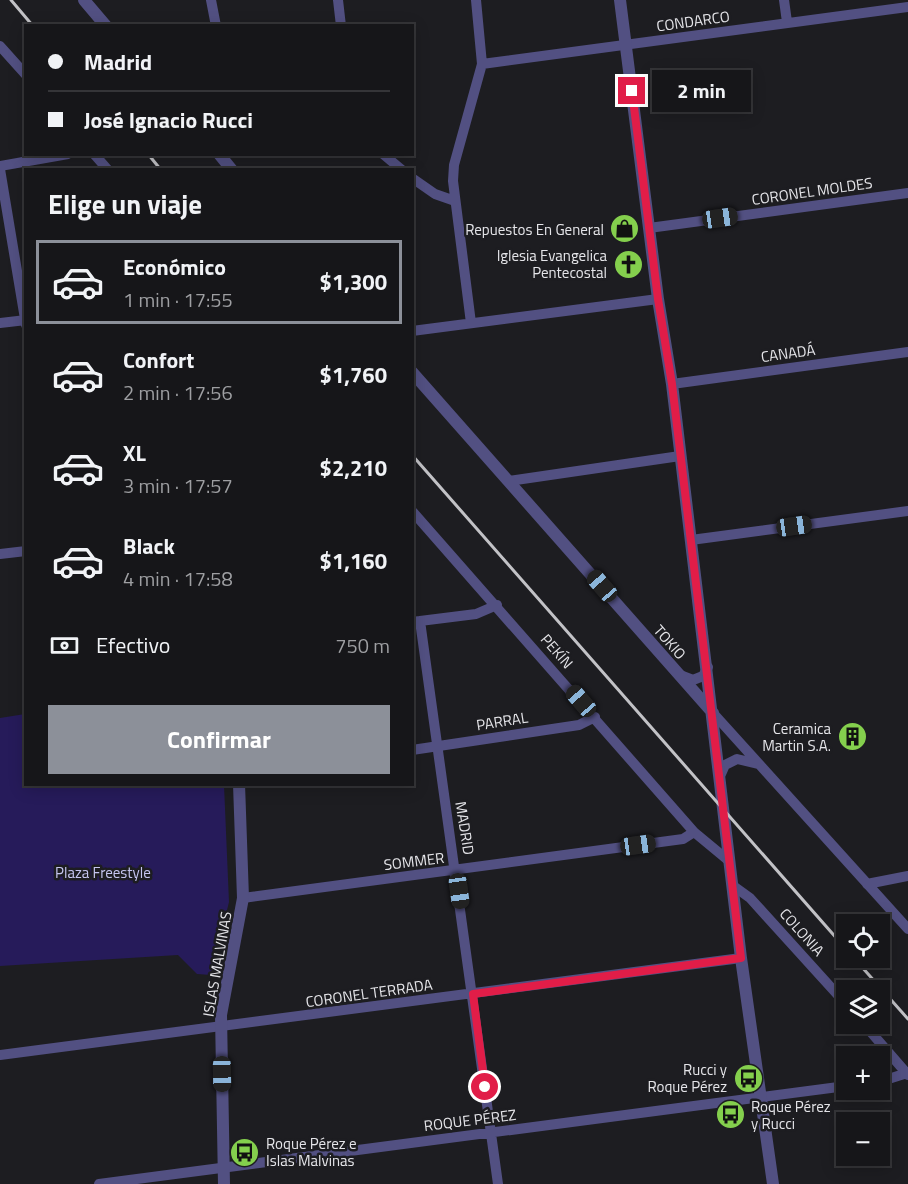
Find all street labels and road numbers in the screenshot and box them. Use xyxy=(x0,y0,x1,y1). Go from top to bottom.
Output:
street label: CONDARCO xyxy=(655,4,731,38)
street label: CORONEL MOLDES xyxy=(750,171,874,211)
street label: CANADÁ xyxy=(759,338,817,368)
street label: TOKIO xyxy=(648,620,692,665)
street label: PEKÍN xyxy=(535,629,579,673)
street label: PARRAL xyxy=(475,706,529,736)
street label: MADRID xyxy=(449,800,481,856)
street label: SOMMER xyxy=(382,846,446,876)
street label: COLONIA xyxy=(774,903,830,961)
street label: ISLAS MALVINAS xyxy=(196,909,238,1019)
street label: CORONEL TERRADA xyxy=(304,973,434,1013)
street label: ROQUE PÉREZ xyxy=(422,1103,518,1137)

